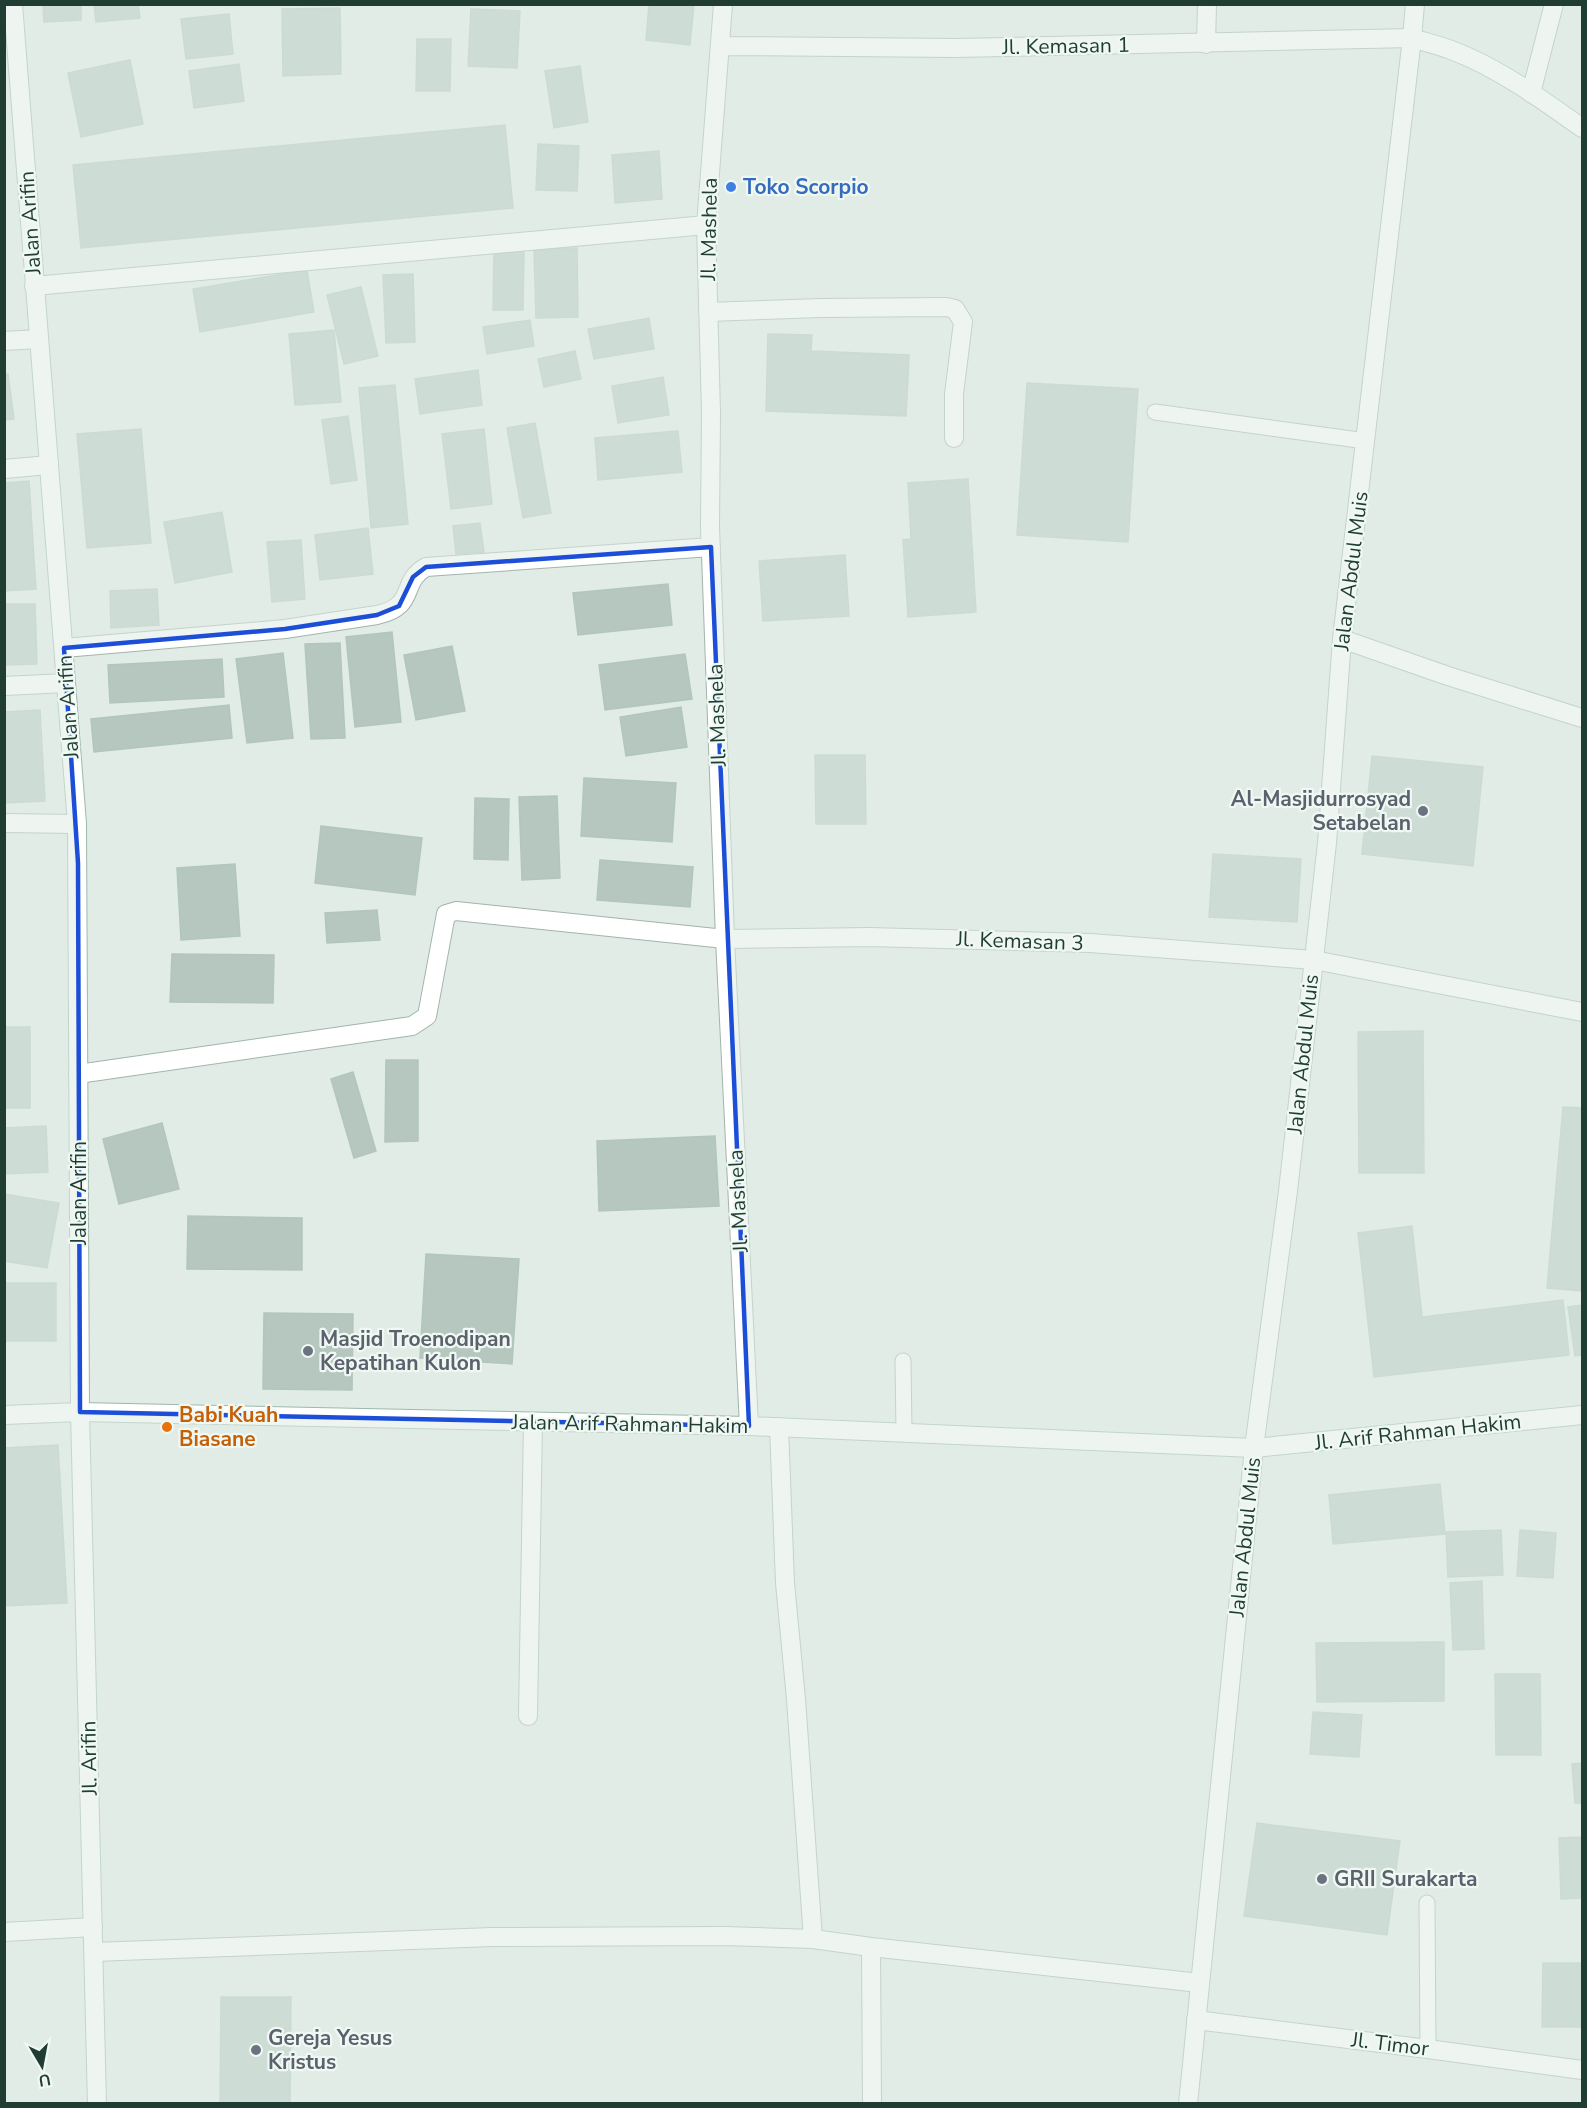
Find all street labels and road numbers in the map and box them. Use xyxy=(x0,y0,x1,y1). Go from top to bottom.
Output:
street label: Jl. Kemasan 1 xyxy=(1001,31,1130,61)
street label: Jalan Arifin xyxy=(12,170,48,277)
street label: Jl. Mashela xyxy=(694,177,724,282)
street label: Jalan Abdul Muis xyxy=(1327,490,1375,653)
street label: Jalan Arifin xyxy=(50,654,86,761)
street label: Jl. Mashela xyxy=(701,663,733,768)
street label: Jl. Kemasan 3 xyxy=(955,925,1084,957)
street label: Jalan Abdul Muis xyxy=(1281,973,1325,1136)
street label: Jalan Arifin xyxy=(65,1141,93,1246)
street label: Jl. Mashela xyxy=(721,1149,755,1254)
street label: Jl. Arif Rahman Hakim xyxy=(1312,1407,1523,1457)
street label: Jalan Arif Rahman Hakim xyxy=(510,1408,749,1440)
street label: Jalan Abdul Muis xyxy=(1223,1456,1267,1619)
street label: Jl. Arifin xyxy=(74,1720,104,1797)
street label: Jl. Timor xyxy=(1349,2025,1431,2063)

